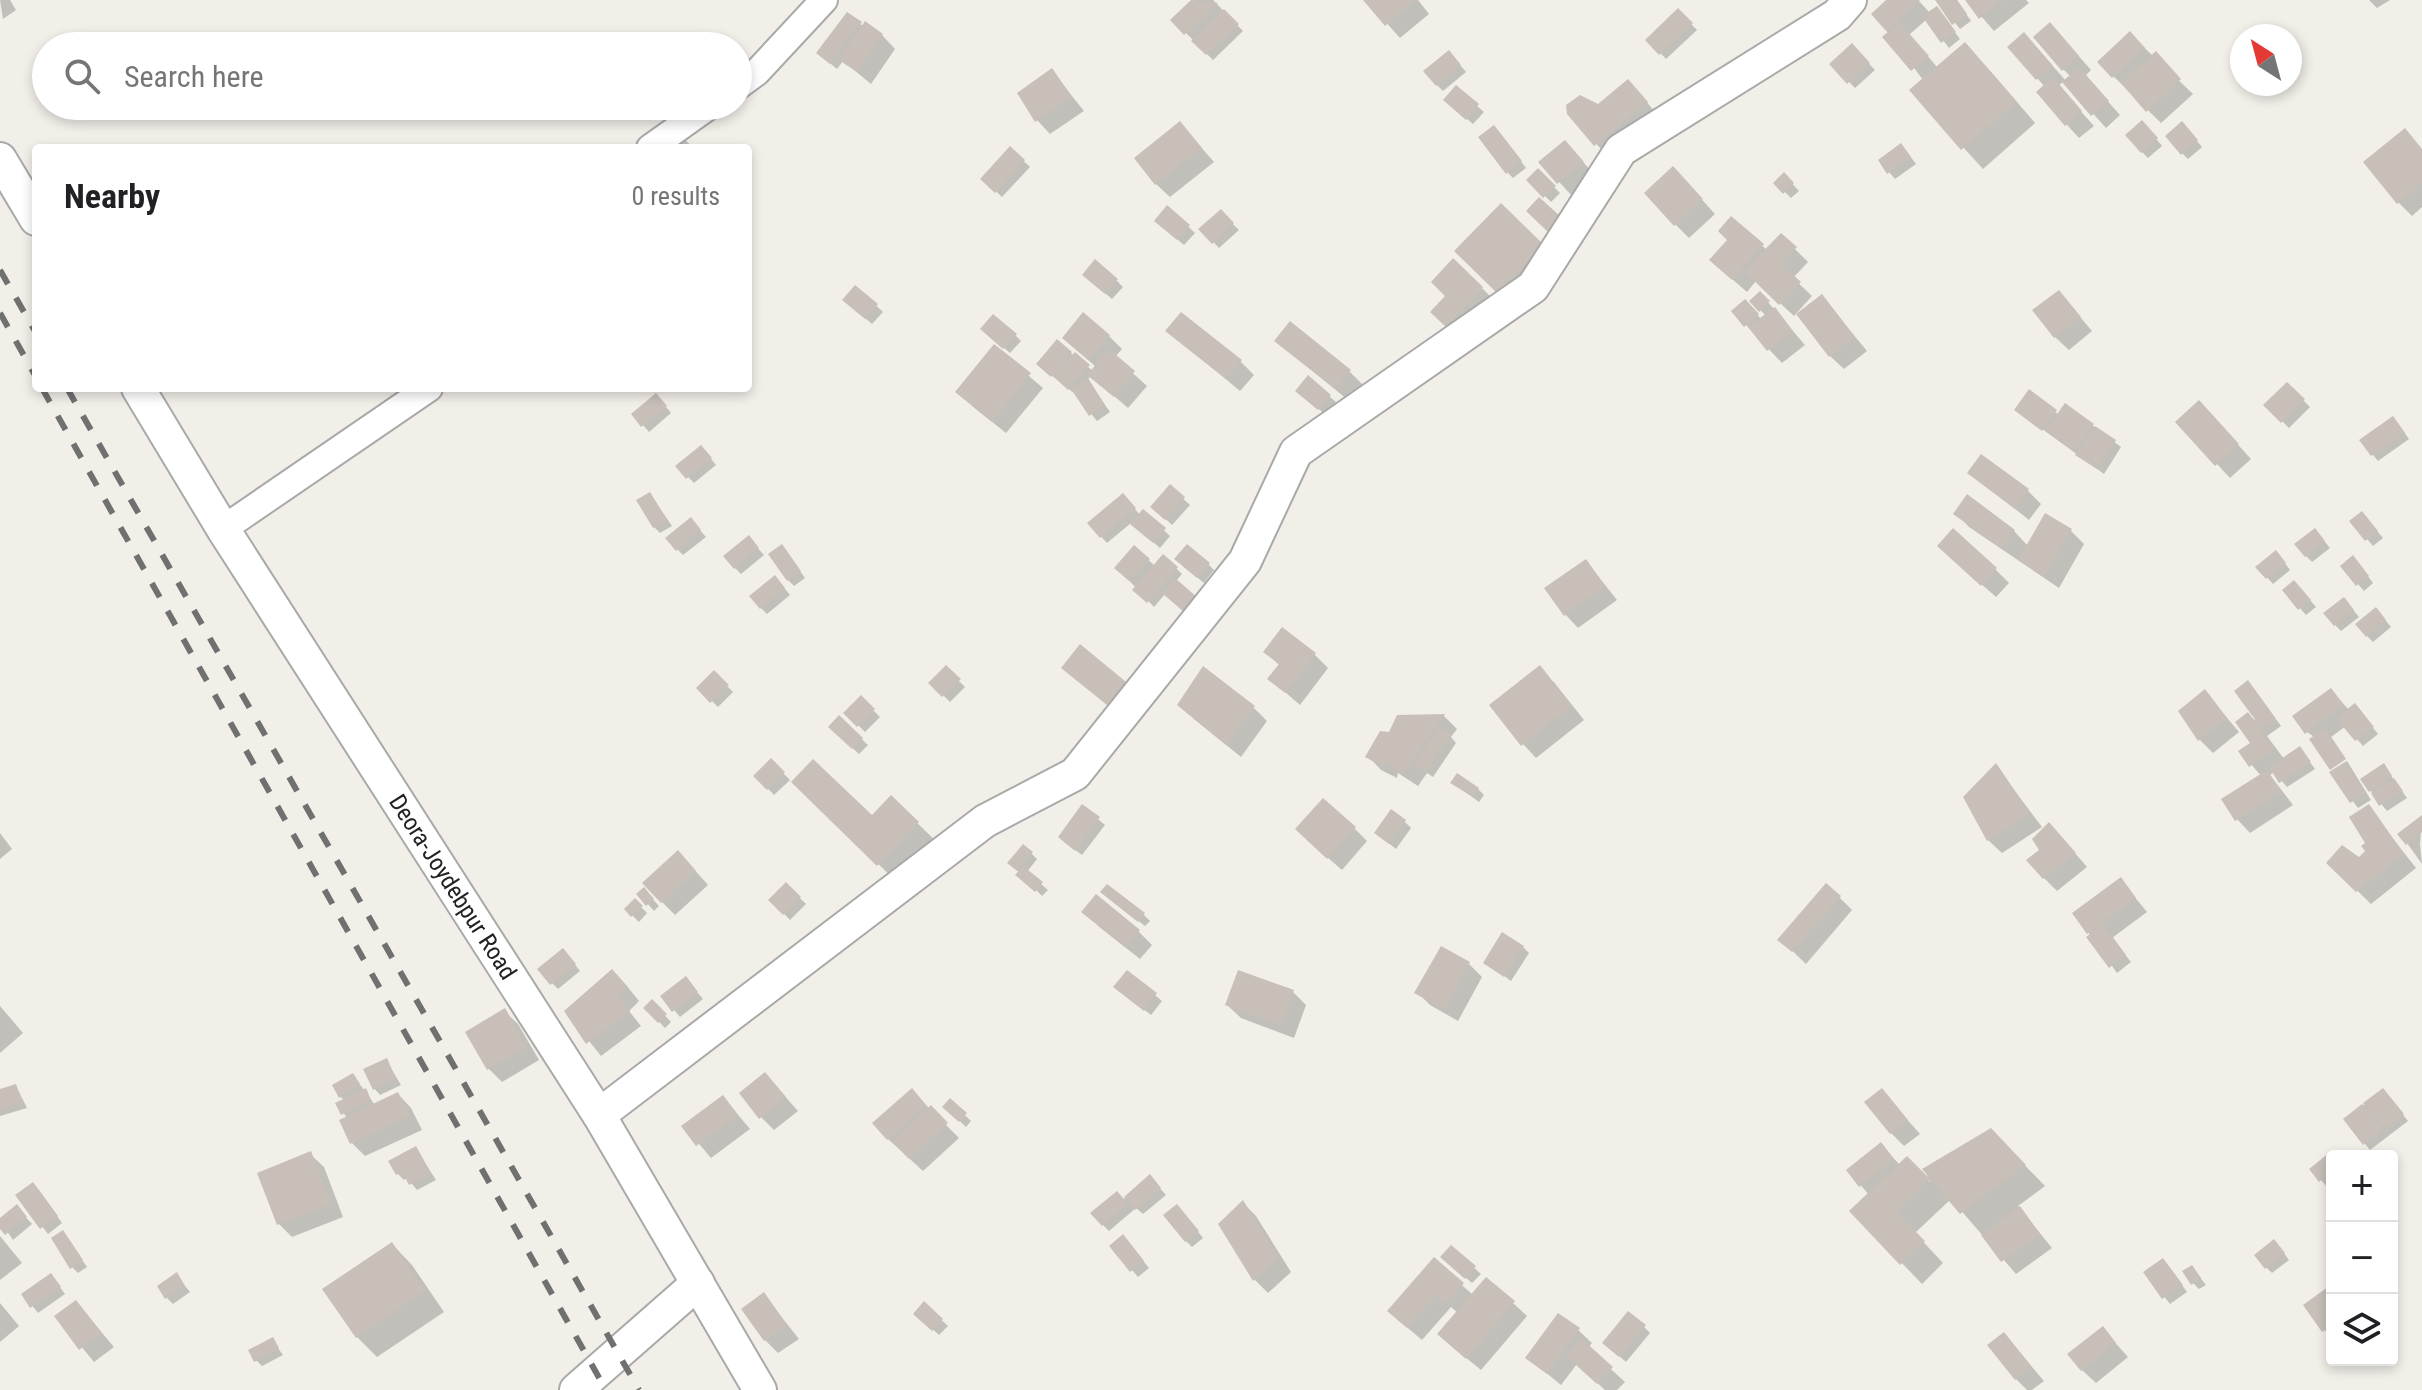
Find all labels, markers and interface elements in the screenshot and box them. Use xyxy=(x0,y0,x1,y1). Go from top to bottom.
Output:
north arrow xyxy=(2230,24,2302,96)
search box xyxy=(32,32,752,120)
icon: search xyxy=(60,54,104,98)
text: Search here xyxy=(124,59,264,94)
text: Nearby xyxy=(64,176,160,216)
text: 0 results xyxy=(631,181,720,211)
street label: Deora-Joydebpur Road xyxy=(383,789,522,985)
map controls xyxy=(2326,1150,2398,1366)
button: + xyxy=(2326,1150,2398,1222)
button: − xyxy=(2326,1222,2398,1294)
button: layers xyxy=(2326,1294,2398,1366)

